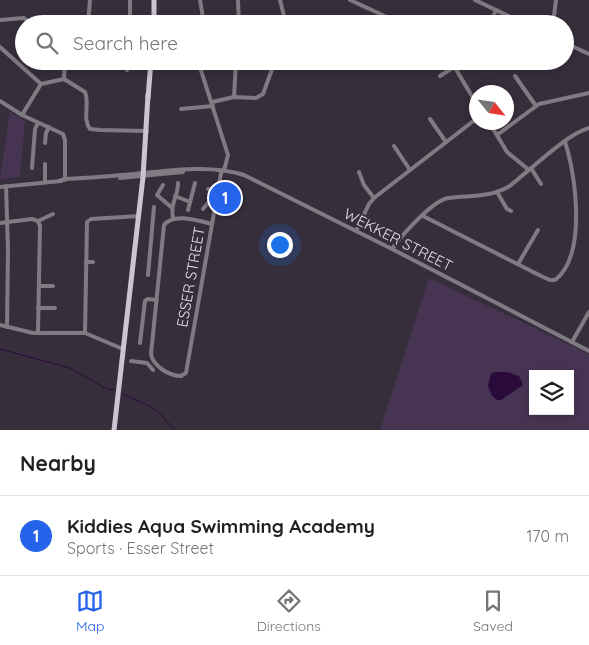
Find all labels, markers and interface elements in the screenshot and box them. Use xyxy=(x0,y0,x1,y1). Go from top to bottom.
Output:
search box xyxy=(15,15,574,70)
icon: search xyxy=(33,29,61,57)
text: Search here xyxy=(73,31,178,55)
north arrow xyxy=(469,85,514,130)
pin: 1 xyxy=(209,179,241,217)
street label: WEKKER STREET xyxy=(341,204,456,275)
street label: ESSER STREET xyxy=(172,225,209,329)
your location xyxy=(267,232,293,258)
map controls xyxy=(529,370,574,415)
button: layers xyxy=(529,370,574,415)
text: Nearby xyxy=(20,450,96,476)
text: Kiddies Aqua Swimming Academy xyxy=(67,514,375,538)
text: 1 xyxy=(33,526,39,546)
text: 170 m xyxy=(526,526,569,546)
text: Sports · Esser Street xyxy=(67,538,214,558)
tab: Map xyxy=(76,587,105,635)
tab: Directions xyxy=(257,587,321,635)
tab: Saved xyxy=(473,587,513,635)

